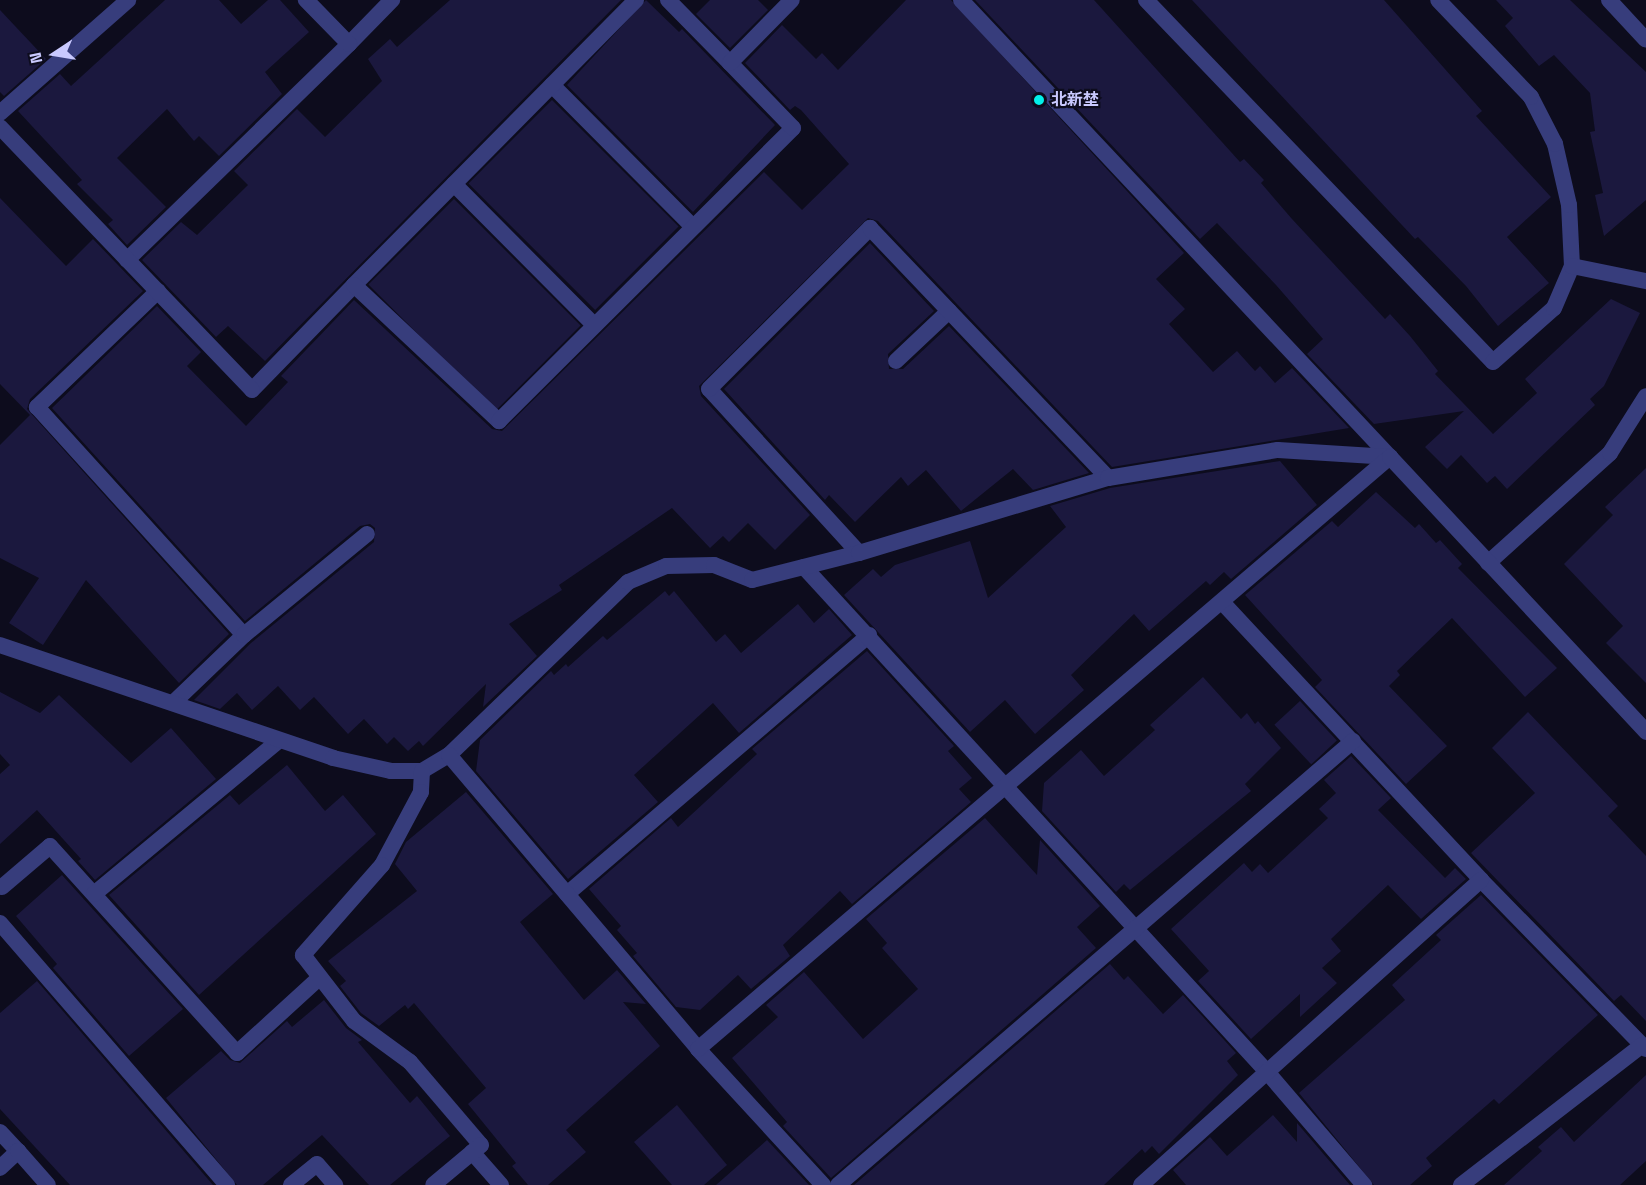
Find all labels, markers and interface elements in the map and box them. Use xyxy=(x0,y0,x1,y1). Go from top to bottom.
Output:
north arrow xyxy=(24,24,84,84)
text: N xyxy=(25,50,47,65)
place label: 北新埜 xyxy=(1051,90,1099,110)
marker: 北新埜 xyxy=(1032,93,1046,107)

